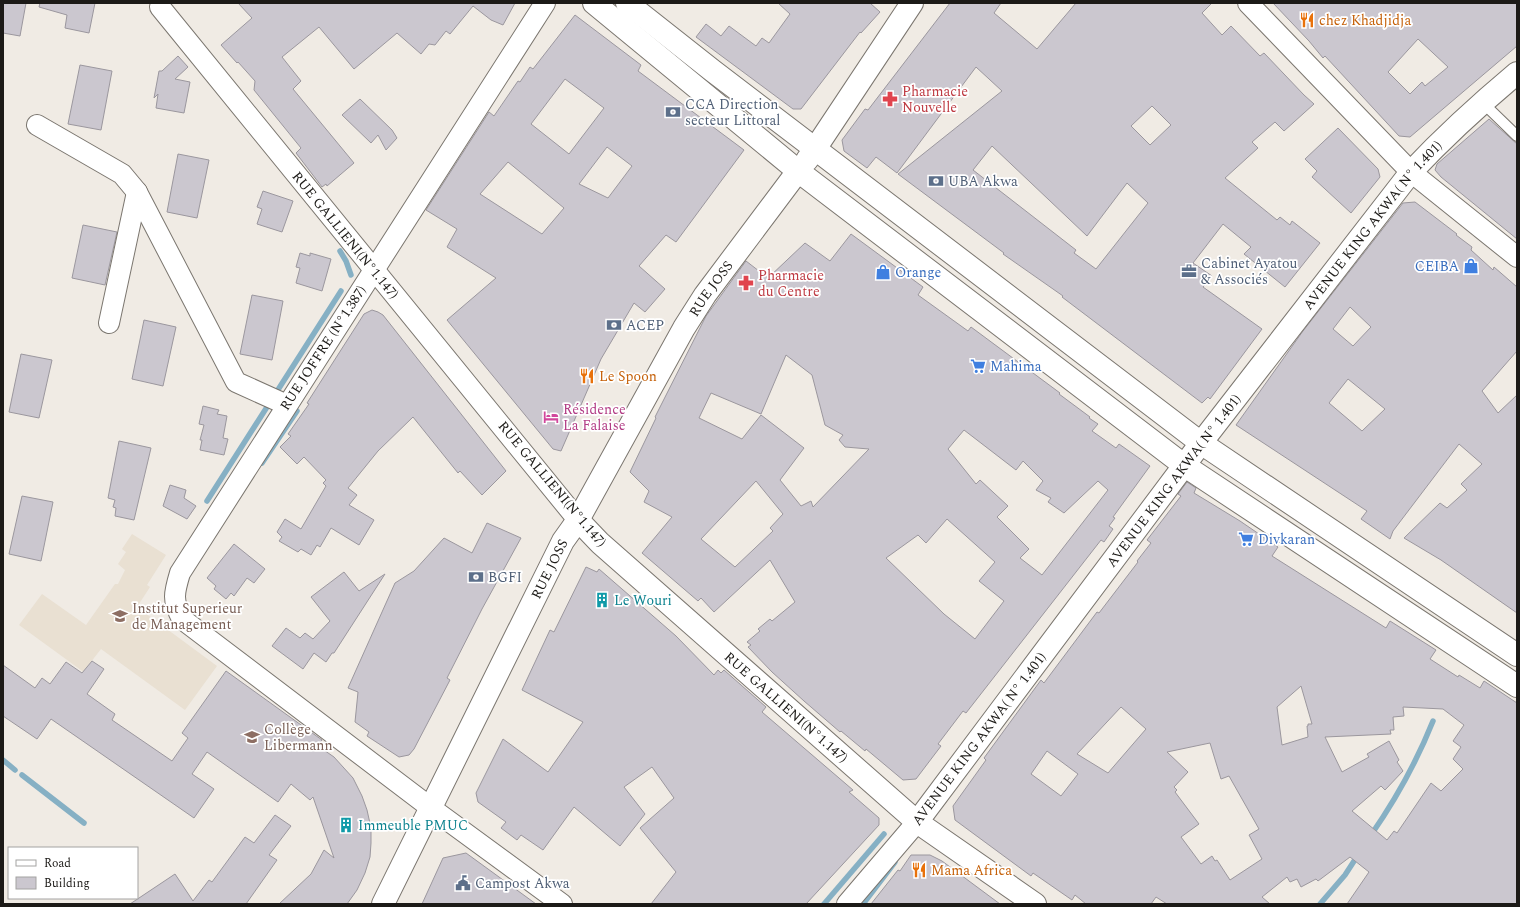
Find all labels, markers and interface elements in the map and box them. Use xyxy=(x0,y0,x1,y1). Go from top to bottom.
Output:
place label: chez Khadjidja xyxy=(1319,10,1411,31)
restaurant icon: chez Khadjidja xyxy=(1298,11,1316,29)
place label: Pharmacie Nouvelle xyxy=(902,81,968,118)
pharmacy icon: Pharmacie Nouvelle xyxy=(881,90,899,108)
place label: CCA Direction secteur Littoral xyxy=(685,94,780,131)
bank icon: CCA Direction secteur Littoral xyxy=(664,103,682,121)
street label: AVENUE KING AKWA( N° 1.401) xyxy=(1298,135,1447,314)
street label: RUE GALLIENI(N°1.147) xyxy=(287,167,404,303)
place label: UBA Akwa xyxy=(948,171,1018,192)
bank icon: UBA Akwa xyxy=(927,172,945,190)
place label: Cabinet Ayatou & Associés xyxy=(1201,253,1298,290)
street label: RUE JOSS xyxy=(683,256,738,321)
place label: CEIBA xyxy=(1415,256,1459,277)
shop icon: CEIBA xyxy=(1462,257,1480,275)
place label: Orange xyxy=(895,262,941,283)
office icon: Cabinet Ayatou & Associés xyxy=(1180,262,1198,280)
shop icon: Orange xyxy=(874,263,892,281)
place label: Pharmacie du Centre xyxy=(758,265,824,302)
pharmacy icon: Pharmacie du Centre xyxy=(737,274,755,292)
street label: RUE JOFFRE (N°1.387) xyxy=(275,281,371,415)
place label: ACEP xyxy=(626,315,664,336)
bank icon: ACEP xyxy=(605,316,623,334)
place label: Mahima xyxy=(990,356,1042,377)
supermarket icon: Mahima xyxy=(969,357,987,375)
place label: Le Spoon xyxy=(599,366,657,387)
restaurant icon: Le Spoon xyxy=(578,367,596,385)
street label: AVENUE KING AKWA( N° 1.401) xyxy=(1101,389,1246,572)
place label: Résidence La Falaise xyxy=(563,399,626,436)
hotel icon: Résidence La Falaise xyxy=(542,408,560,426)
street label: RUE GALLIENI(N°1.147) xyxy=(493,416,611,552)
place label: Divkaran xyxy=(1258,529,1315,550)
supermarket icon: Divkaran xyxy=(1237,530,1255,548)
street label: RUE JOSS xyxy=(525,535,573,603)
place label: BGFI xyxy=(488,567,522,588)
bank icon: BGFI xyxy=(467,568,485,586)
place label: Le Wouri xyxy=(614,590,672,611)
building icon: Le Wouri xyxy=(593,591,611,609)
place label: Institut Superieur de Management xyxy=(132,598,243,635)
school or university icon: Institut Superieur de Management xyxy=(111,607,129,625)
street label: RUE GALLIENI(N°1.147) xyxy=(720,646,853,767)
street label: AVENUE KING AKWA( N° 1.401) xyxy=(907,648,1051,830)
place label: Collège Libermann xyxy=(264,719,333,756)
school or university icon: Collège Libermann xyxy=(243,728,261,746)
place label: Immeuble PMUC xyxy=(358,815,468,836)
building icon: Immeuble PMUC xyxy=(337,816,355,834)
legend xyxy=(8,847,138,899)
text: Road xyxy=(44,854,71,873)
place label: Mama Africa xyxy=(931,860,1012,881)
restaurant icon: Mama Africa xyxy=(910,861,928,879)
place label: Campost Akwa xyxy=(475,873,570,894)
text: Building xyxy=(44,874,90,893)
public building icon: Campost Akwa xyxy=(454,874,472,892)

